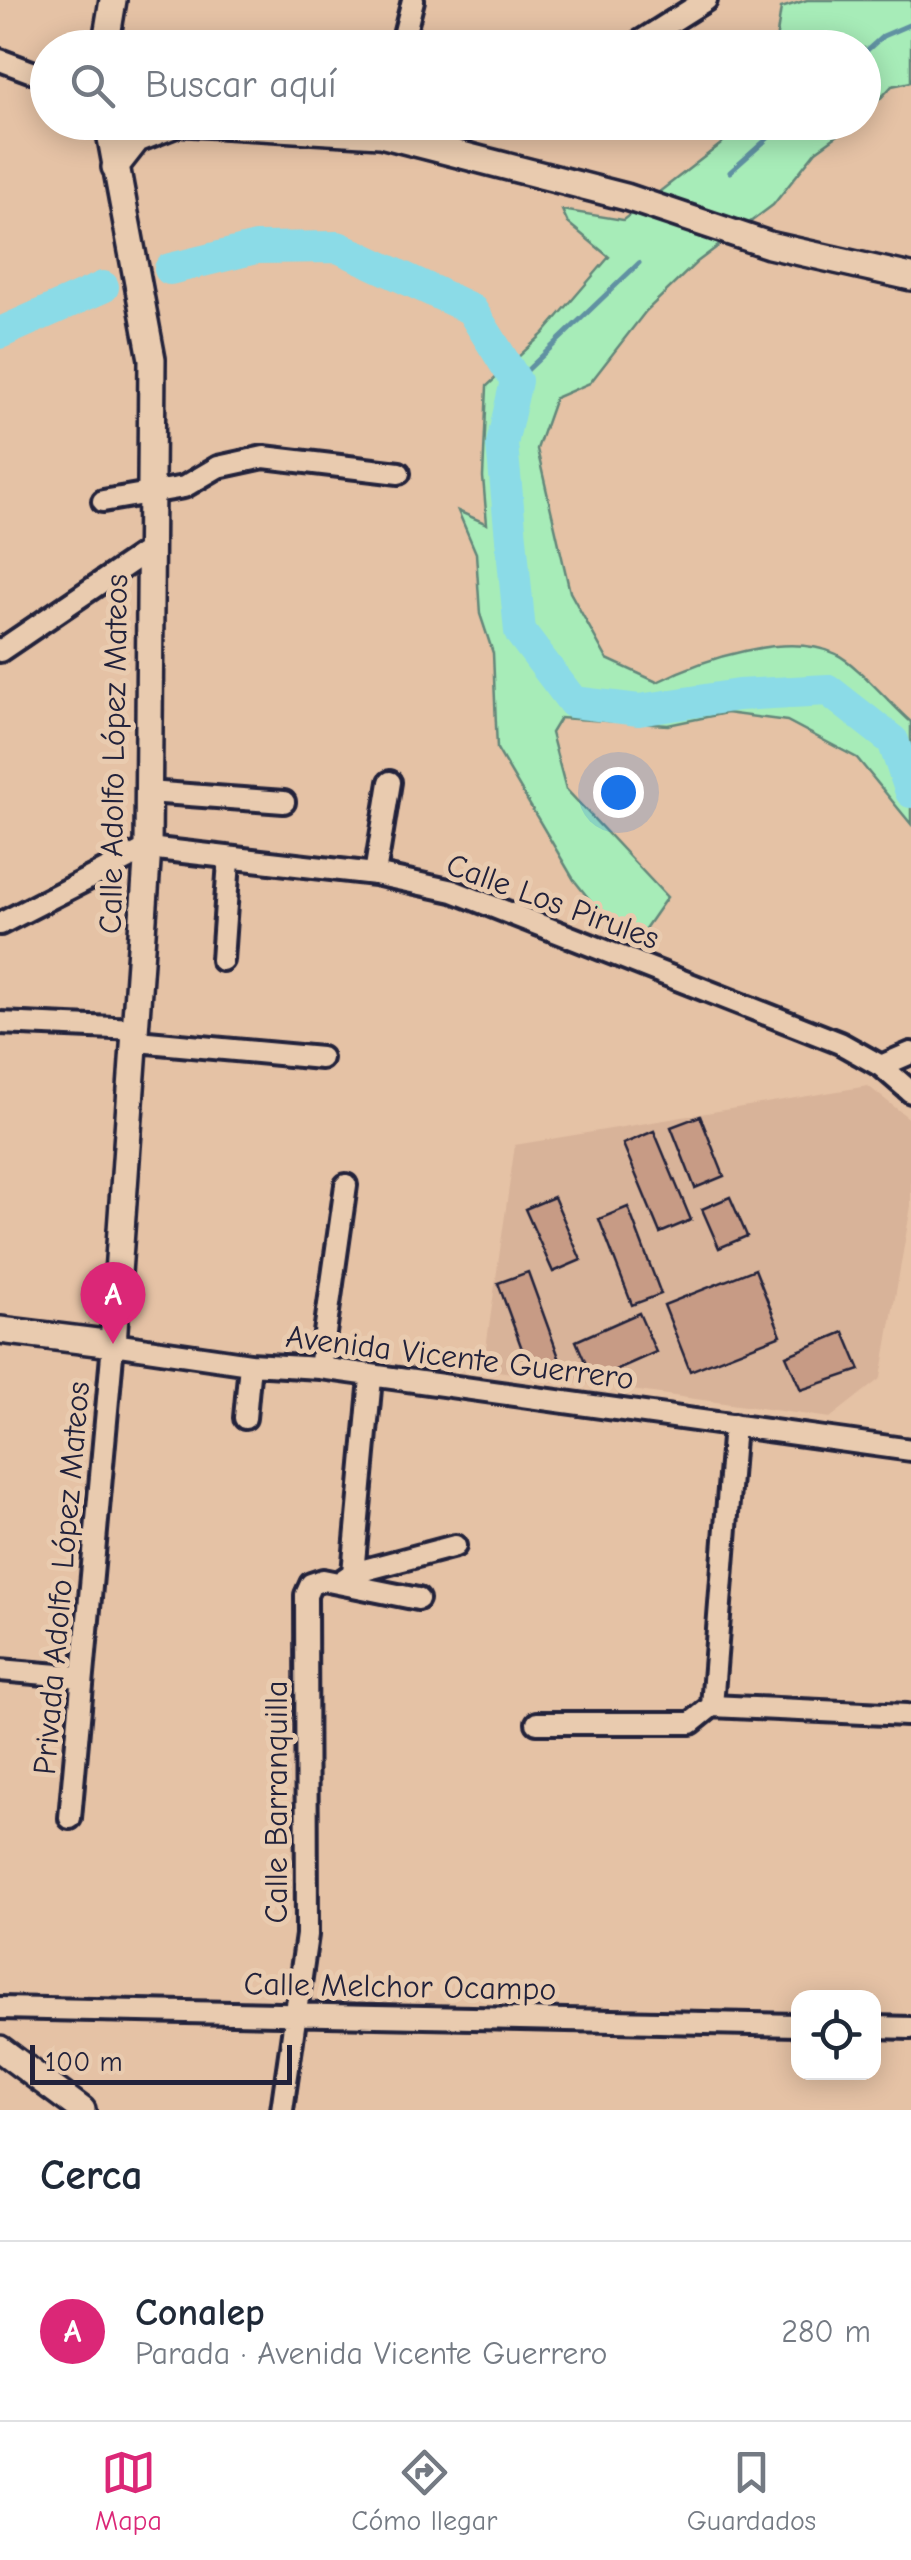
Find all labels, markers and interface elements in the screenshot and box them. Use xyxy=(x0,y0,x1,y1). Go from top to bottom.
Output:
search box xyxy=(30,30,881,140)
icon: search xyxy=(65,58,120,113)
text: Buscar aquí xyxy=(145,63,337,107)
street label: Calle Adolfo López Mateos xyxy=(92,574,135,934)
your location xyxy=(593,767,644,818)
street label: Calle Los Pirules xyxy=(441,846,664,957)
pin: A xyxy=(80,1262,146,1344)
street label: Avenida Vicente Guerrero xyxy=(284,1318,636,1397)
street label: Privada Adolfo López Mateos xyxy=(26,1380,97,1776)
street label: Calle Barranquilla xyxy=(258,1681,295,1923)
street label: Calle Melchor Ocampo xyxy=(243,1965,557,2008)
map controls xyxy=(791,1990,881,2080)
button: locate xyxy=(791,1990,881,2080)
scale bar xyxy=(30,2040,292,2084)
text: 100 m xyxy=(45,2046,123,2078)
text: Cerca xyxy=(40,2151,143,2200)
text: Conalep xyxy=(135,2291,265,2335)
text: A xyxy=(64,2313,81,2350)
text: 280 m xyxy=(781,2313,871,2350)
text: Parada · Avenida Vicente Guerrero xyxy=(135,2335,607,2372)
tab: Mapa xyxy=(95,2445,162,2537)
tab: Cómo llegar xyxy=(351,2445,497,2537)
tab: Guardados xyxy=(687,2445,816,2537)

